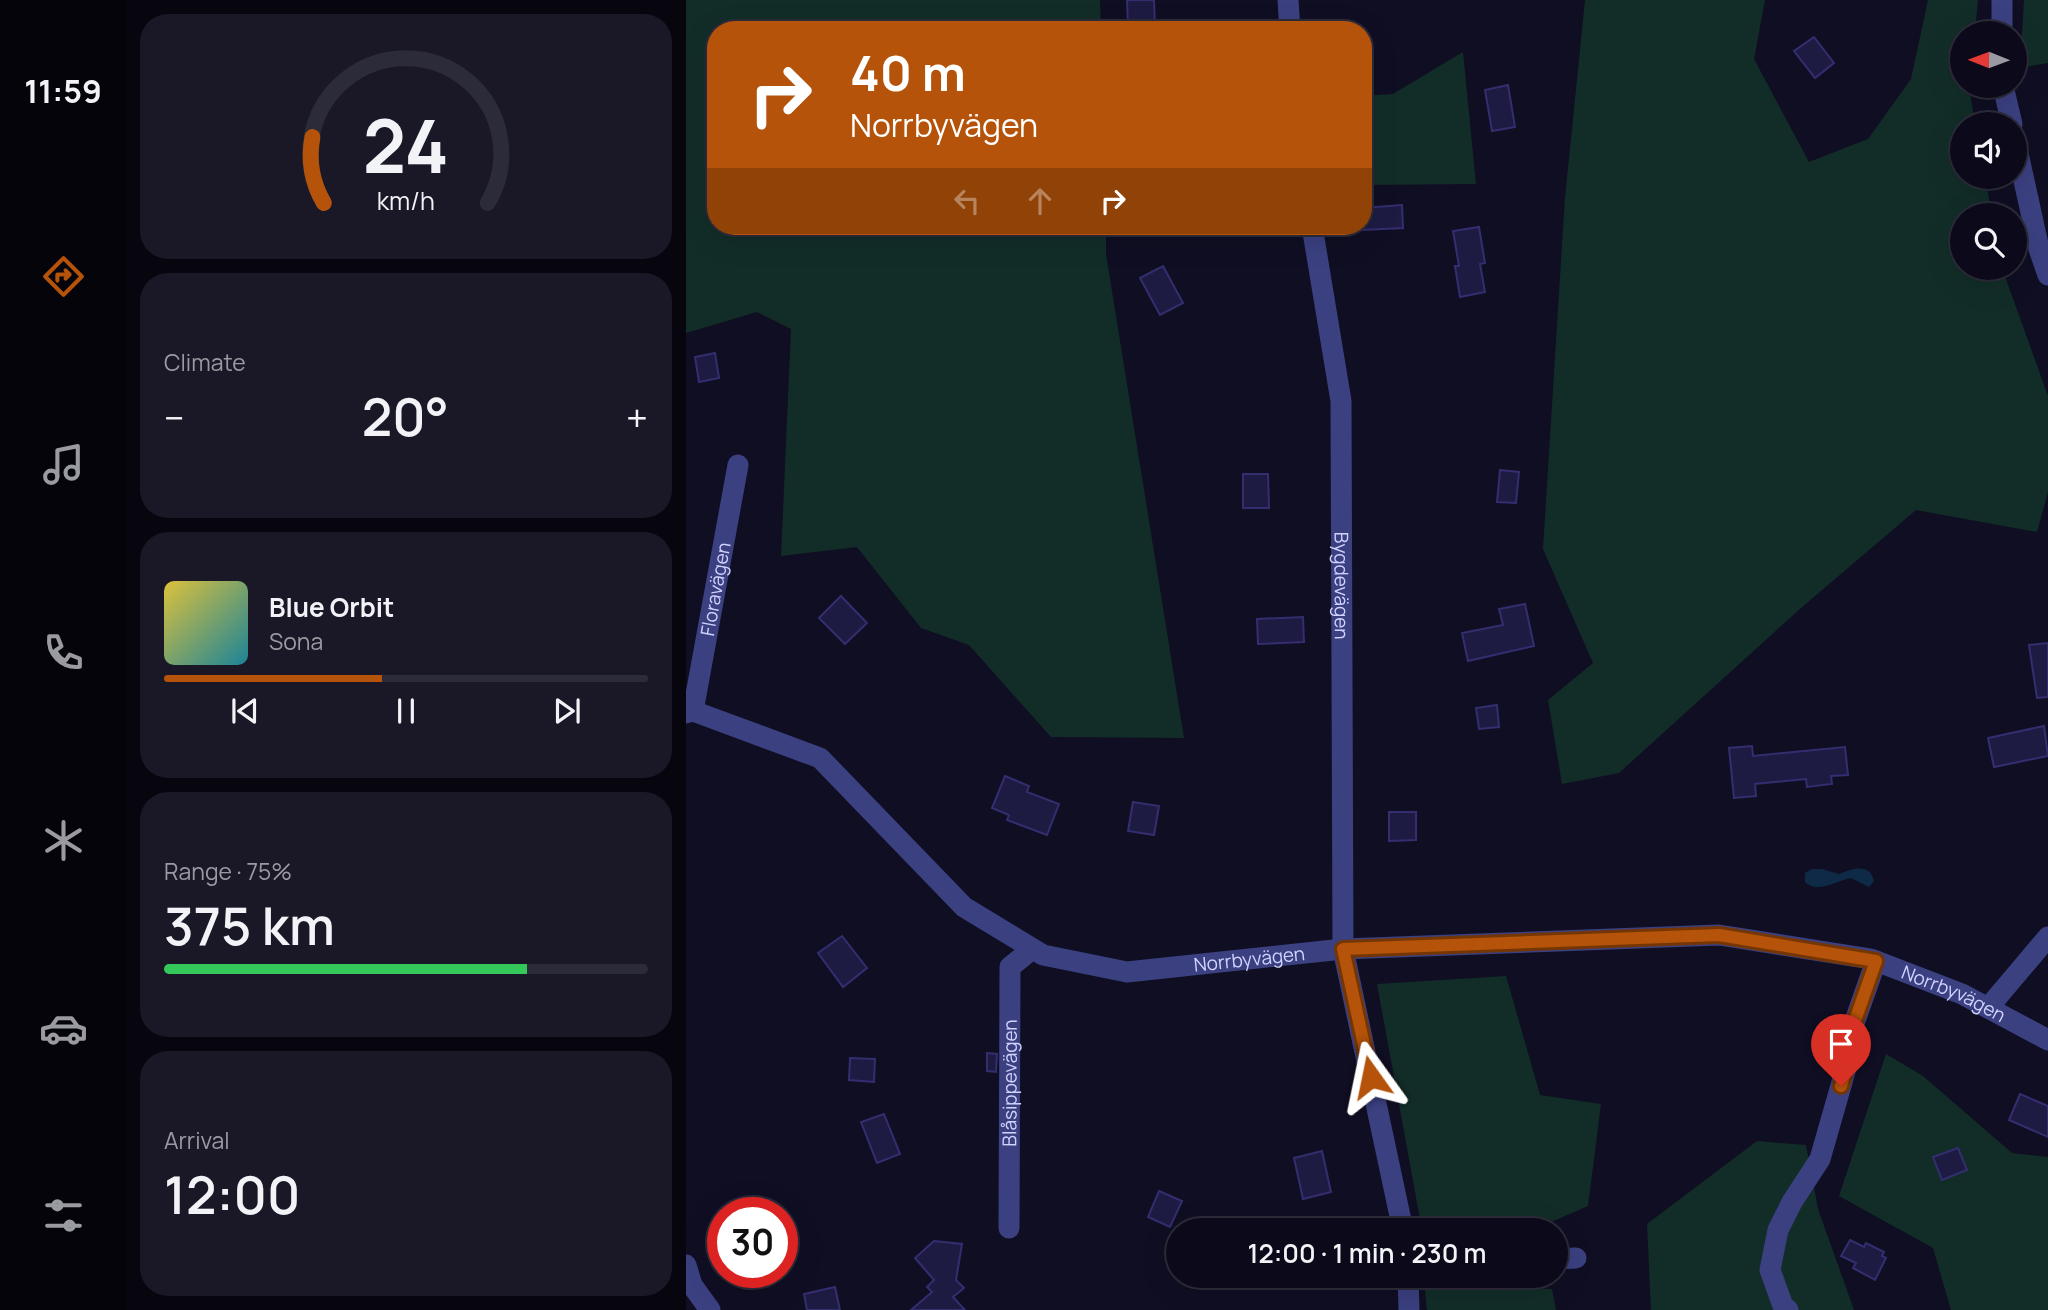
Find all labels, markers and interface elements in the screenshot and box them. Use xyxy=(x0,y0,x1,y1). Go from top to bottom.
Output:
north arrow xyxy=(1950,21,2026,98)
map controls xyxy=(1950,21,2027,280)
text: 40 m xyxy=(850,39,966,106)
icon: right xyxy=(735,49,826,140)
text: 11:59 xyxy=(24,69,102,113)
text: 24 xyxy=(363,95,449,195)
text: Norrbyvägen xyxy=(850,103,1038,147)
button: sound xyxy=(1950,112,2027,189)
text: km/h xyxy=(377,182,435,217)
icon: left xyxy=(948,182,986,220)
icon: ahead xyxy=(1021,182,1059,220)
icon: right xyxy=(1094,182,1132,220)
button: search xyxy=(1950,203,2027,280)
icon: directions xyxy=(39,252,88,301)
text: Climate xyxy=(164,346,246,378)
text: 20° xyxy=(362,381,449,452)
text: − xyxy=(164,391,185,443)
text: + xyxy=(626,391,648,443)
icon: music xyxy=(39,440,88,489)
street label: Bygdevägen xyxy=(1328,532,1355,640)
street label: Floravägen xyxy=(694,540,737,638)
text: Blue Orbit xyxy=(269,589,394,625)
text: Sona xyxy=(269,625,323,657)
icon: phone xyxy=(39,628,88,677)
icon: previous xyxy=(226,692,264,730)
icon: pause xyxy=(387,692,425,730)
icon: next xyxy=(548,692,586,730)
icon: climate xyxy=(39,816,88,865)
text: Range · 75% xyxy=(164,855,292,887)
text: 375 km xyxy=(164,890,335,961)
street label: Norrbyvägen xyxy=(1192,940,1306,978)
street label: Norrbyvägen xyxy=(1898,959,2010,1028)
icon: car xyxy=(39,1004,88,1053)
pin xyxy=(1811,1014,1871,1086)
street label: Blåsippevägen xyxy=(996,1019,1023,1147)
icon: arrive xyxy=(1822,1025,1860,1063)
position arrow xyxy=(1334,1040,1408,1114)
text: Arrival xyxy=(164,1124,230,1156)
text: 12:00 xyxy=(164,1159,300,1230)
icon: filters xyxy=(39,1191,88,1240)
speed limit sign: 30 xyxy=(707,1197,798,1288)
text: 12:00 · 1 min · 230 m xyxy=(1247,1235,1487,1271)

